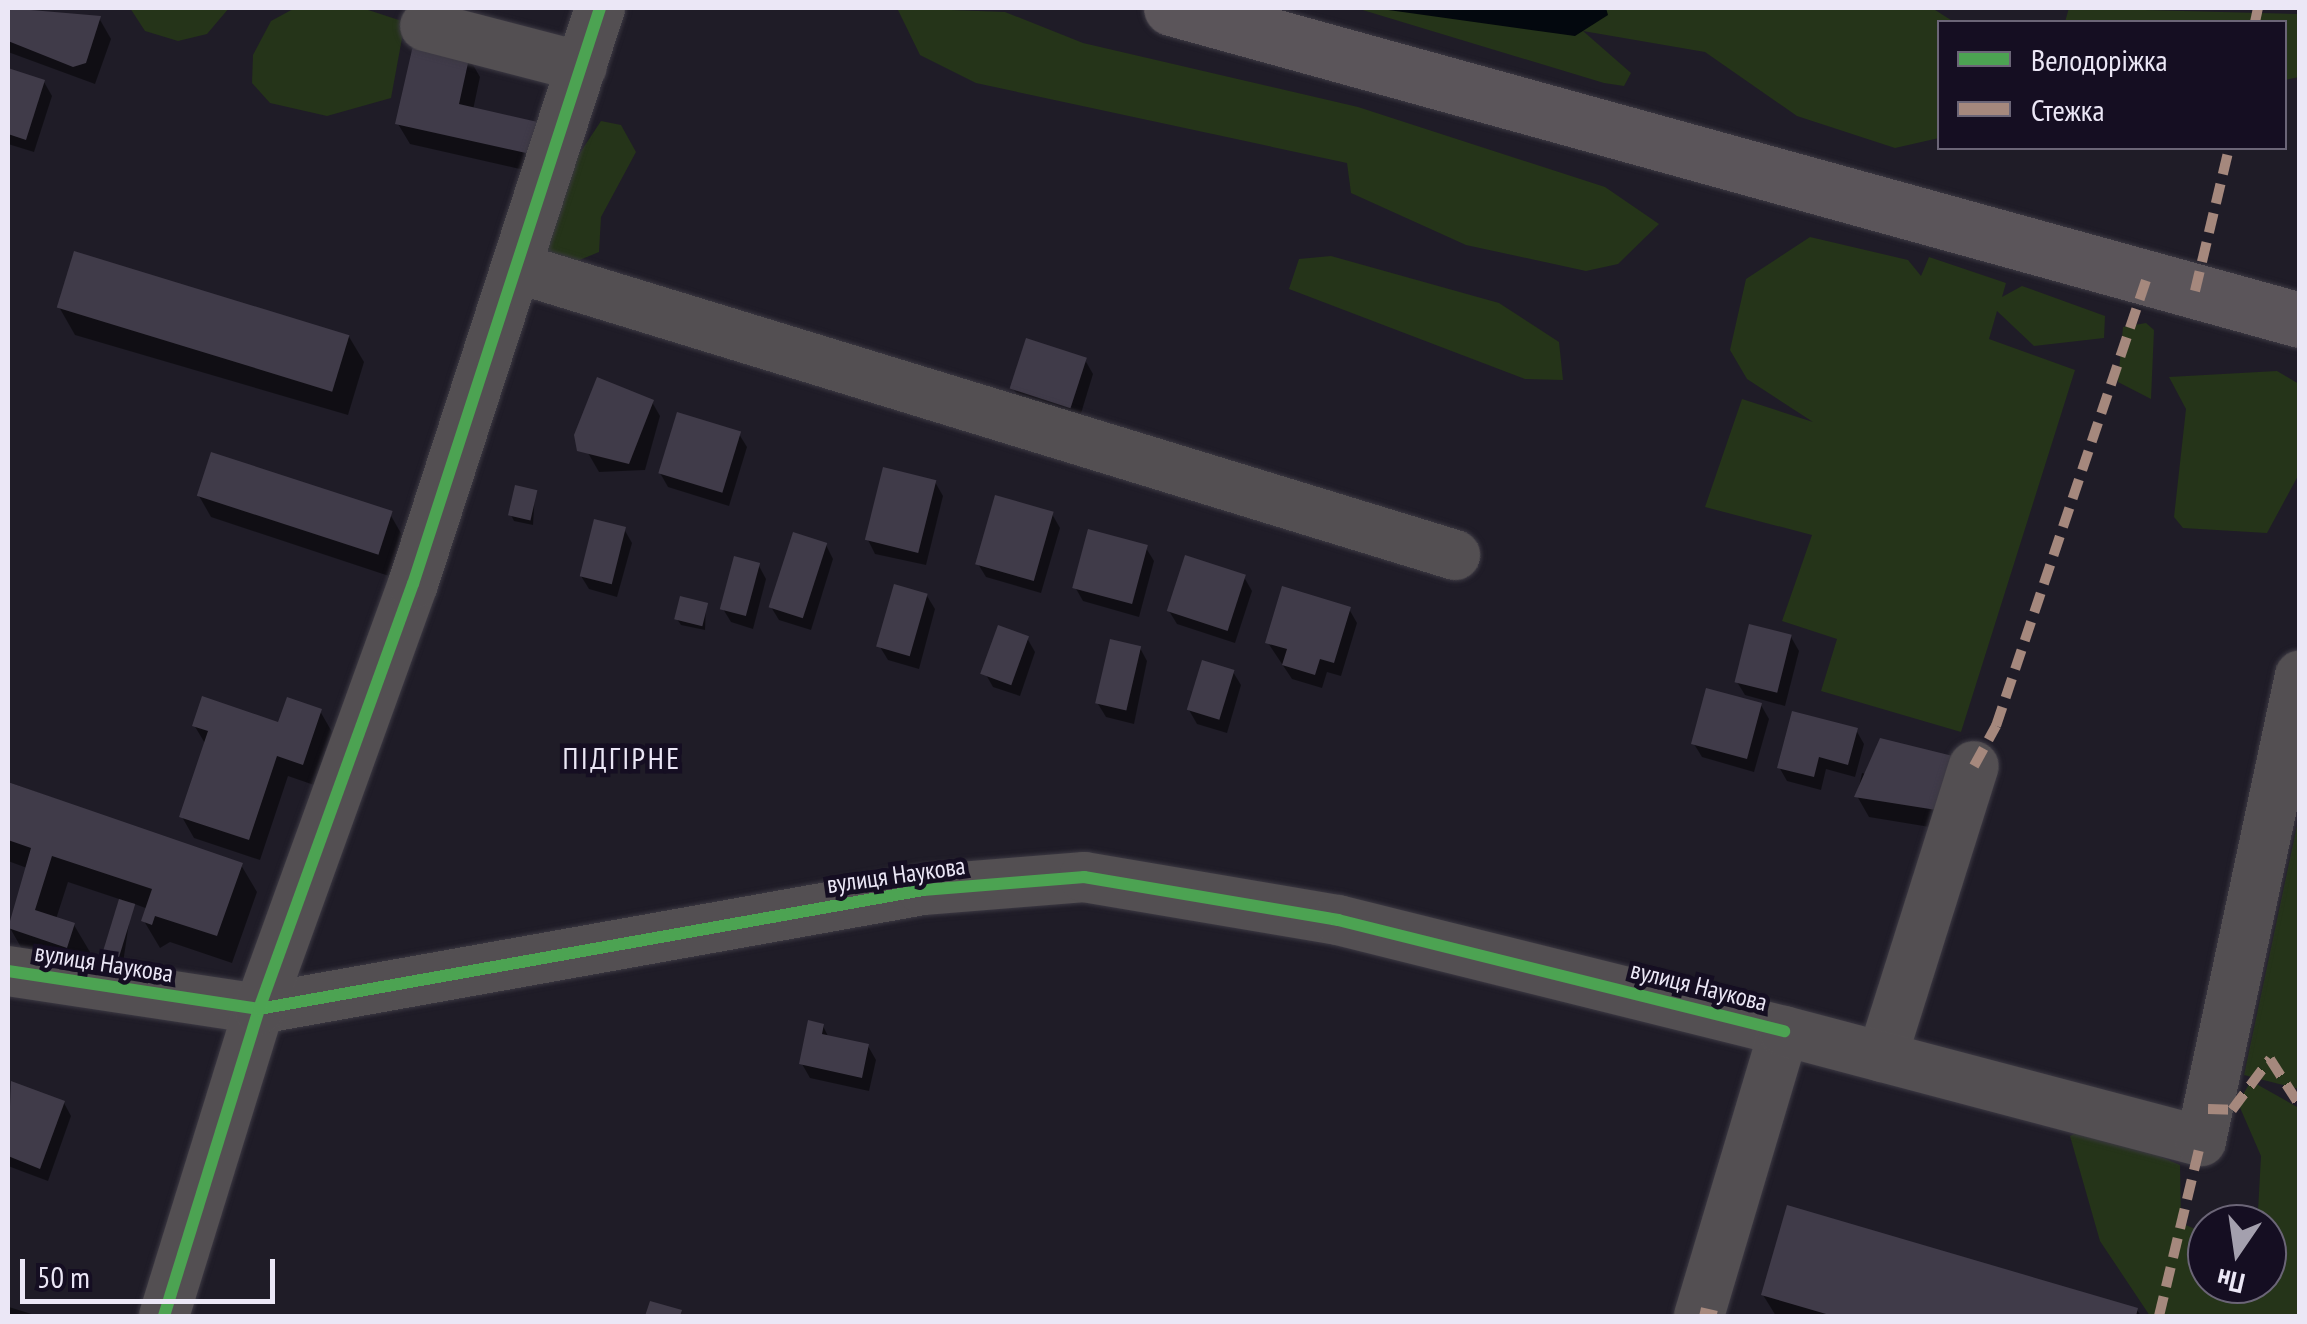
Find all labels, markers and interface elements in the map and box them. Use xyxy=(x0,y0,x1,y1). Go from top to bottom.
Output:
legend xyxy=(1937,20,2287,150)
text: Велодоріжка xyxy=(2031,40,2168,79)
text: Стежка xyxy=(2031,90,2104,129)
district label: ПІДГІРНЕ xyxy=(562,740,682,776)
street label: вулиця Наукова xyxy=(825,850,967,900)
street label: вулиця Наукова xyxy=(33,937,175,989)
street label: вулиця Наукова xyxy=(1628,955,1770,1017)
north arrow xyxy=(2187,1204,2287,1304)
scale bar xyxy=(25,1239,280,1301)
text: 50 m xyxy=(37,1257,90,1296)
text: Пн xyxy=(2213,1261,2248,1303)

